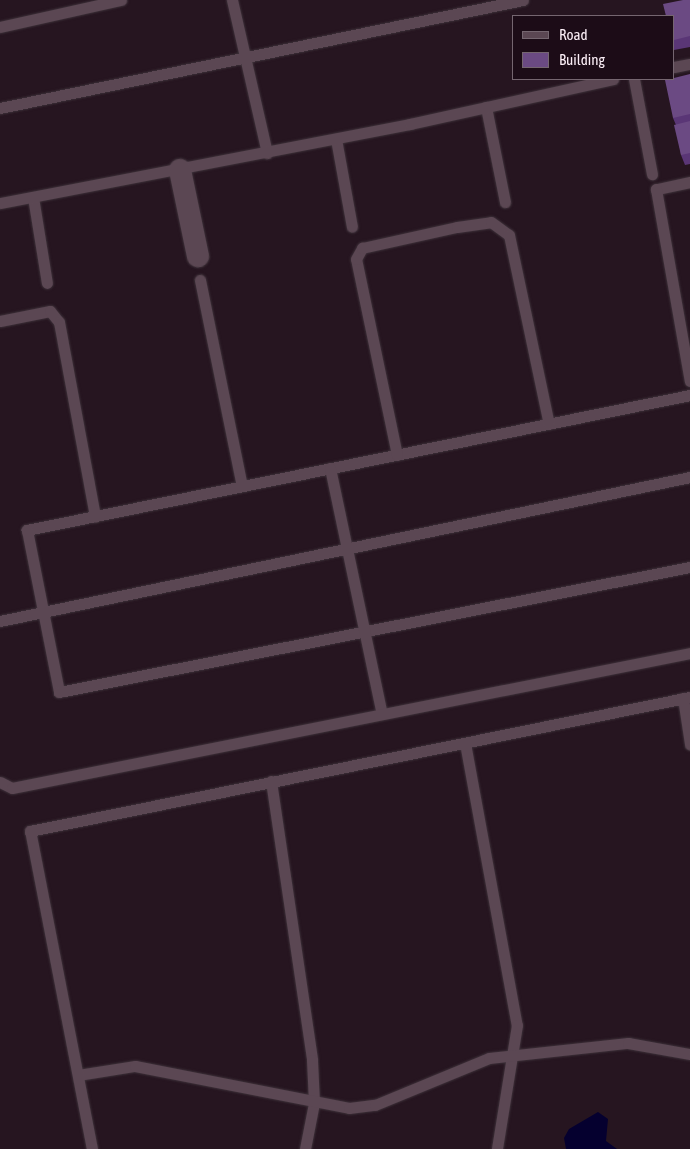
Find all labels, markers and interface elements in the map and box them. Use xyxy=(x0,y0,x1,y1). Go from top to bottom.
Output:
legend xyxy=(512,15,675,80)
text: Road xyxy=(559,26,588,43)
text: Building xyxy=(559,51,605,68)

